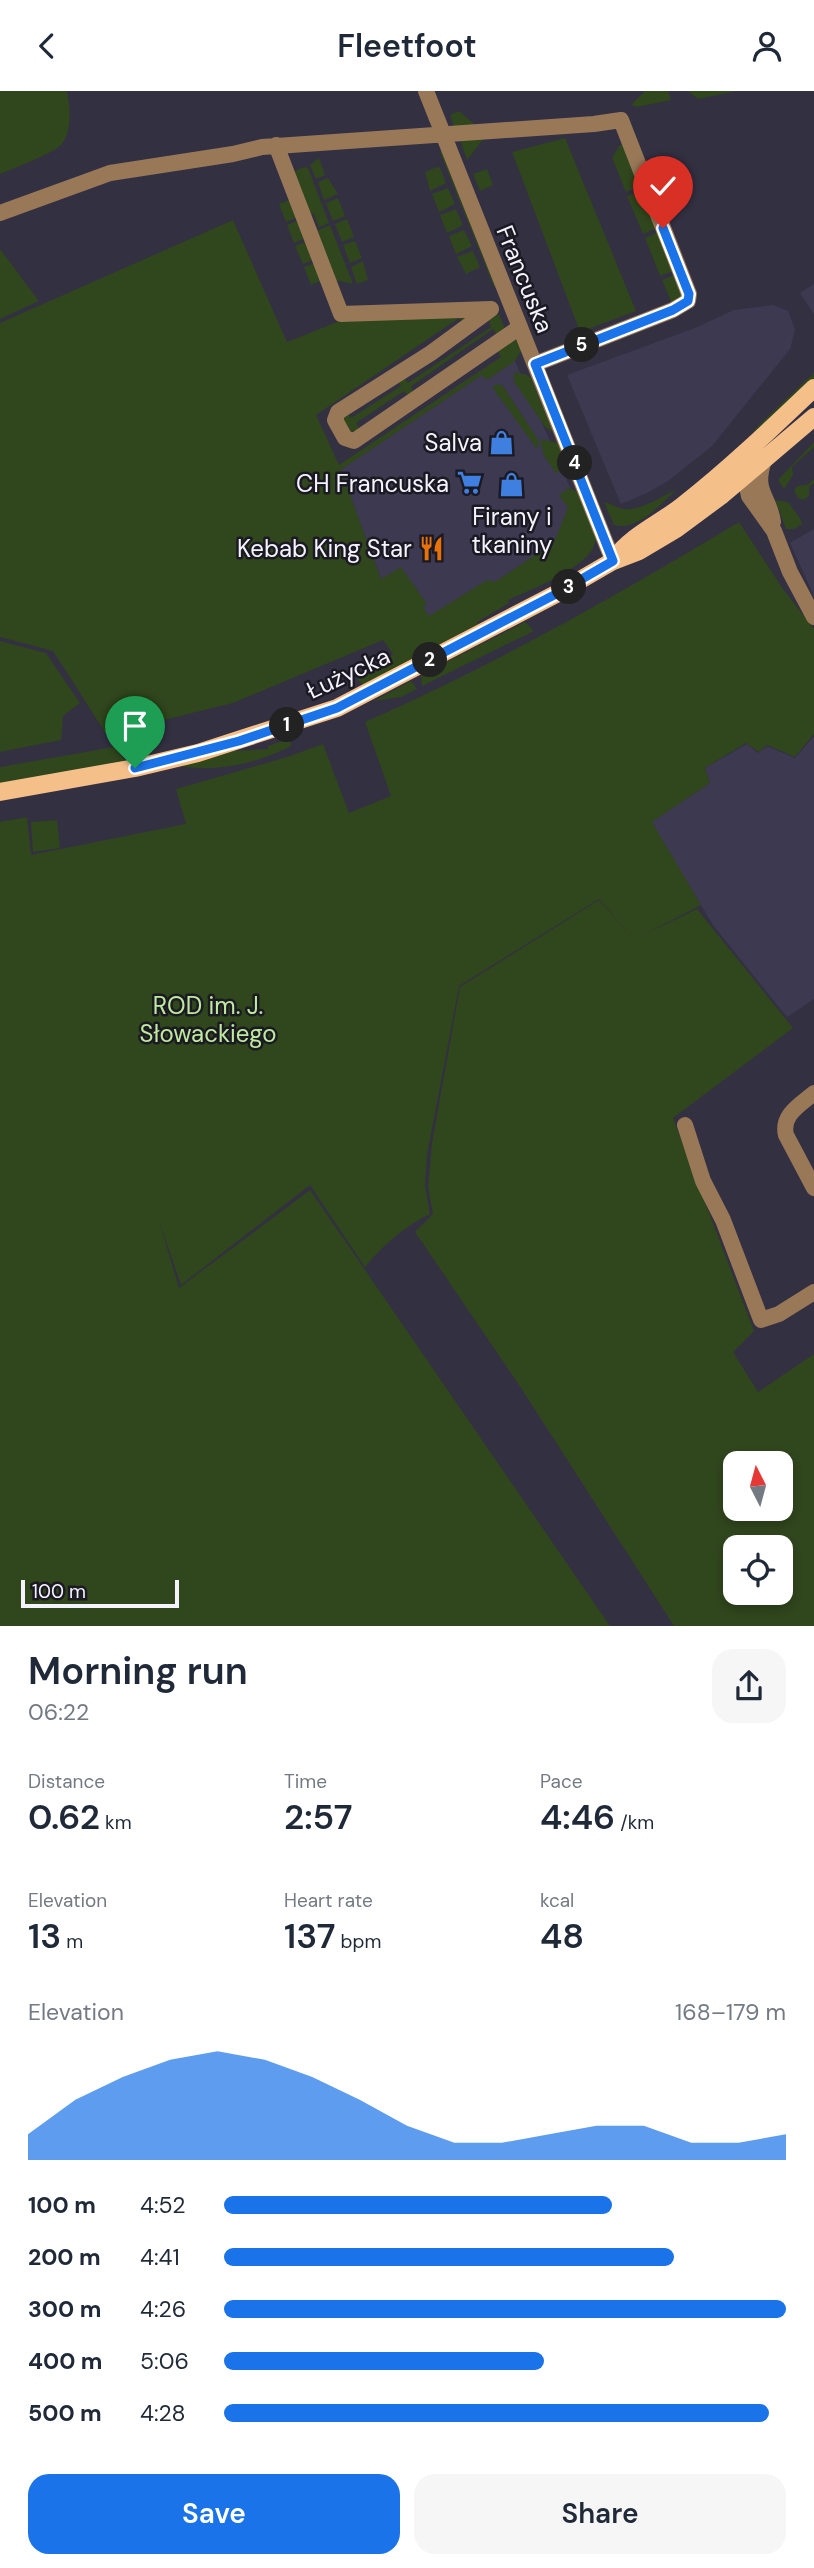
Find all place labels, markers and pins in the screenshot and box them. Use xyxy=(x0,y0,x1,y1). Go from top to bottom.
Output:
pin xyxy=(633,156,693,228)
pin: 5 xyxy=(564,327,600,363)
place label: Salva xyxy=(425,427,482,458)
shop icon: Salva xyxy=(488,428,516,456)
pin: 4 xyxy=(558,445,592,481)
place label: CH Francuska xyxy=(296,468,449,499)
supermarket icon: CH Francuska xyxy=(455,469,483,497)
shop icon: Firany i tkaniny xyxy=(498,471,526,499)
place label: Firany i tkaniny xyxy=(472,501,552,560)
place label: Kebab King Star xyxy=(237,533,412,564)
restaurant icon: Kebab King Star xyxy=(418,534,446,562)
pin: 3 xyxy=(552,569,586,605)
pin: 2 xyxy=(412,643,448,677)
pin xyxy=(105,696,165,768)
pin: 1 xyxy=(270,707,304,743)

